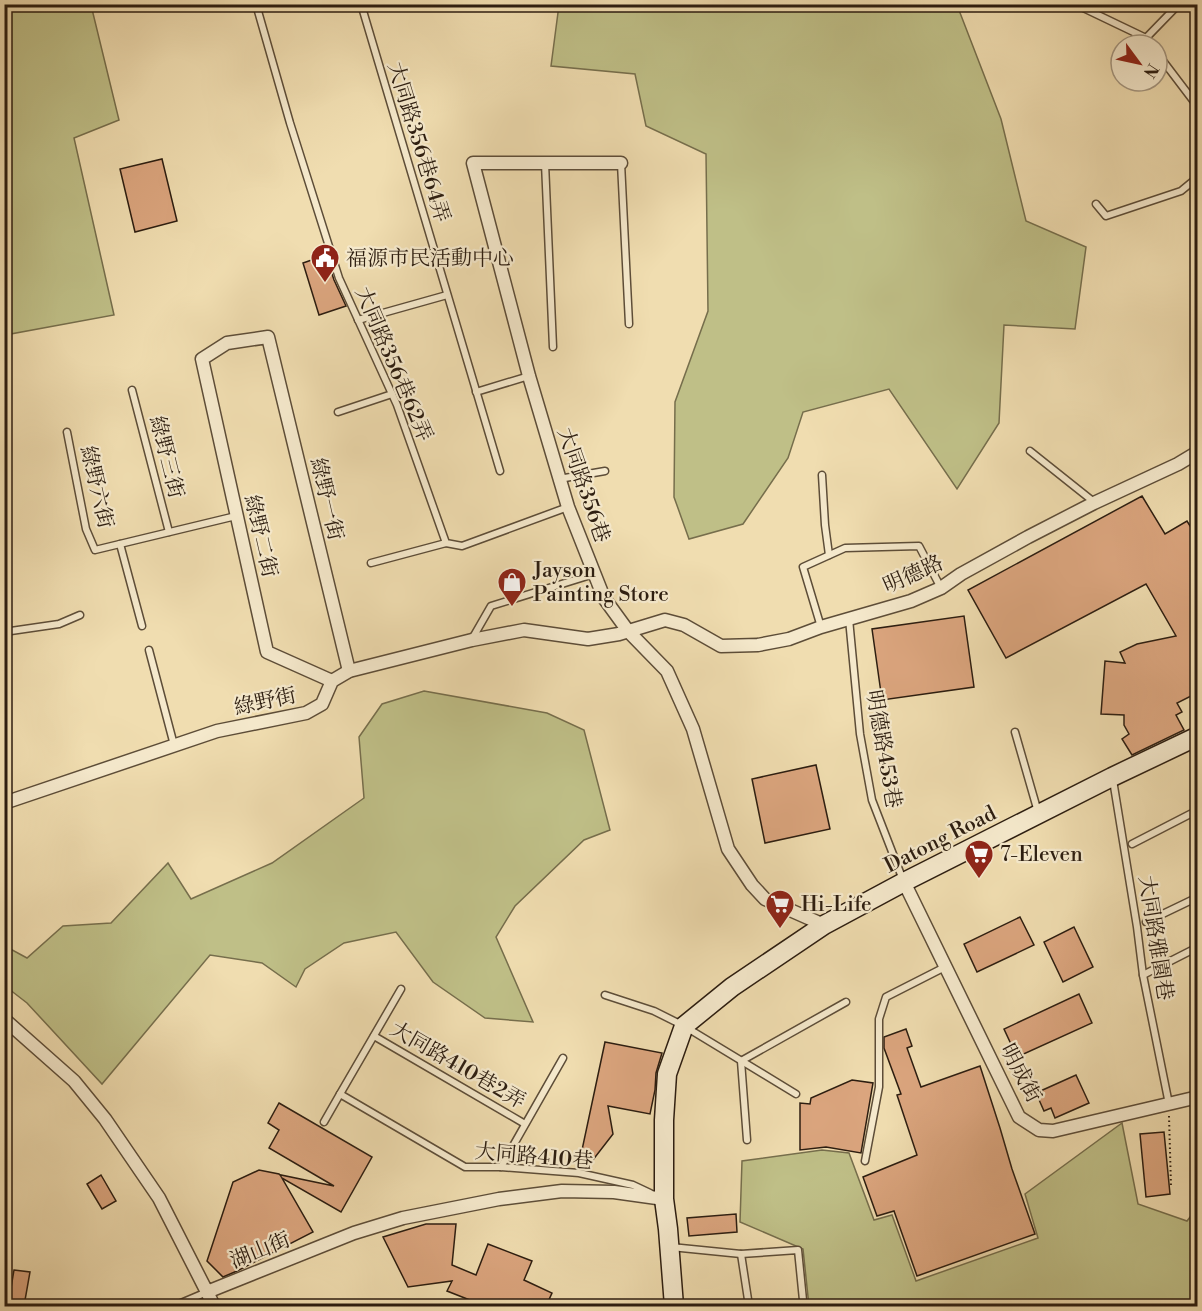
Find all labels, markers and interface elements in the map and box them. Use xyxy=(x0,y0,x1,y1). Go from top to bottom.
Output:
north arrow xyxy=(1109,33,1169,93)
street label: 大同路356巷64弄 xyxy=(381,59,455,226)
text: N xyxy=(1139,60,1163,82)
public building icon: 福源市民活動中心 xyxy=(309,242,341,284)
place label: 福源市民活動中心 xyxy=(346,246,514,272)
street label: 大同路356巷62弄 xyxy=(349,283,437,446)
street label: 綠野三街 xyxy=(143,413,189,501)
street label: 大同路356巷 xyxy=(551,424,615,546)
street label: 綠野六街 xyxy=(74,443,118,531)
street label: 綠野一街 xyxy=(304,455,348,543)
street label: 綠野二街 xyxy=(238,492,282,580)
street label: 明德路 xyxy=(879,550,947,600)
place label: Jayson Painting Store xyxy=(532,558,669,608)
shop icon: Jayson Painting Store xyxy=(496,566,528,608)
street label: 綠野街 xyxy=(232,683,299,721)
street label: 明德路453巷 xyxy=(860,688,906,810)
street label: Datong Road xyxy=(880,801,1001,879)
supermarket icon: 7-Eleven xyxy=(963,838,995,880)
place label: 7-Eleven xyxy=(1000,842,1083,868)
street label: 大同路雅園巷 xyxy=(1132,874,1178,1002)
supermarket icon: Hi-Life xyxy=(764,888,796,930)
place label: Hi-Life xyxy=(801,892,872,918)
street label: 大同路410巷2弄 xyxy=(385,1017,530,1115)
street label: 明成街 xyxy=(994,1040,1046,1107)
street label: 大同路410巷 xyxy=(474,1139,594,1175)
street label: 湖山街 xyxy=(226,1227,294,1275)

